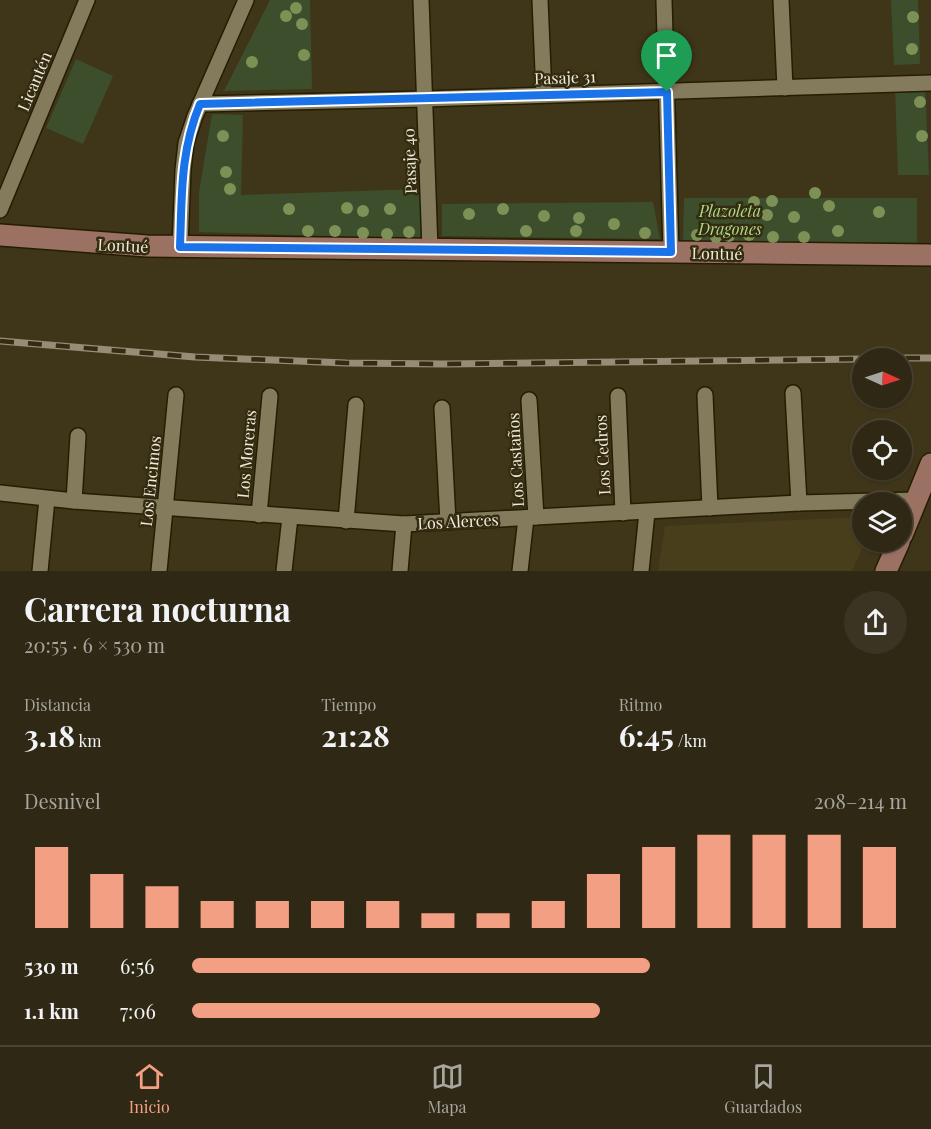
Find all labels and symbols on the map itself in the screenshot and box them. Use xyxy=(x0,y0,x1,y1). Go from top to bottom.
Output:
pin xyxy=(641,30,692,92)
street label: Licantén xyxy=(12,48,56,114)
street label: Pasaje 31 xyxy=(534,65,596,89)
street label: Pasaje 40 xyxy=(397,128,421,194)
park label: Plazoleta Dragones xyxy=(697,200,762,239)
street label: Lontué xyxy=(97,233,149,257)
street label: Lontué xyxy=(691,242,743,264)
north arrow xyxy=(852,348,912,408)
street label: Los Moreras xyxy=(232,409,260,499)
street label: Los Castaños xyxy=(502,412,528,508)
street label: Los Cedros xyxy=(589,414,615,496)
street label: Los Encimos xyxy=(135,435,165,527)
street label: Los Alerces xyxy=(417,508,499,534)

